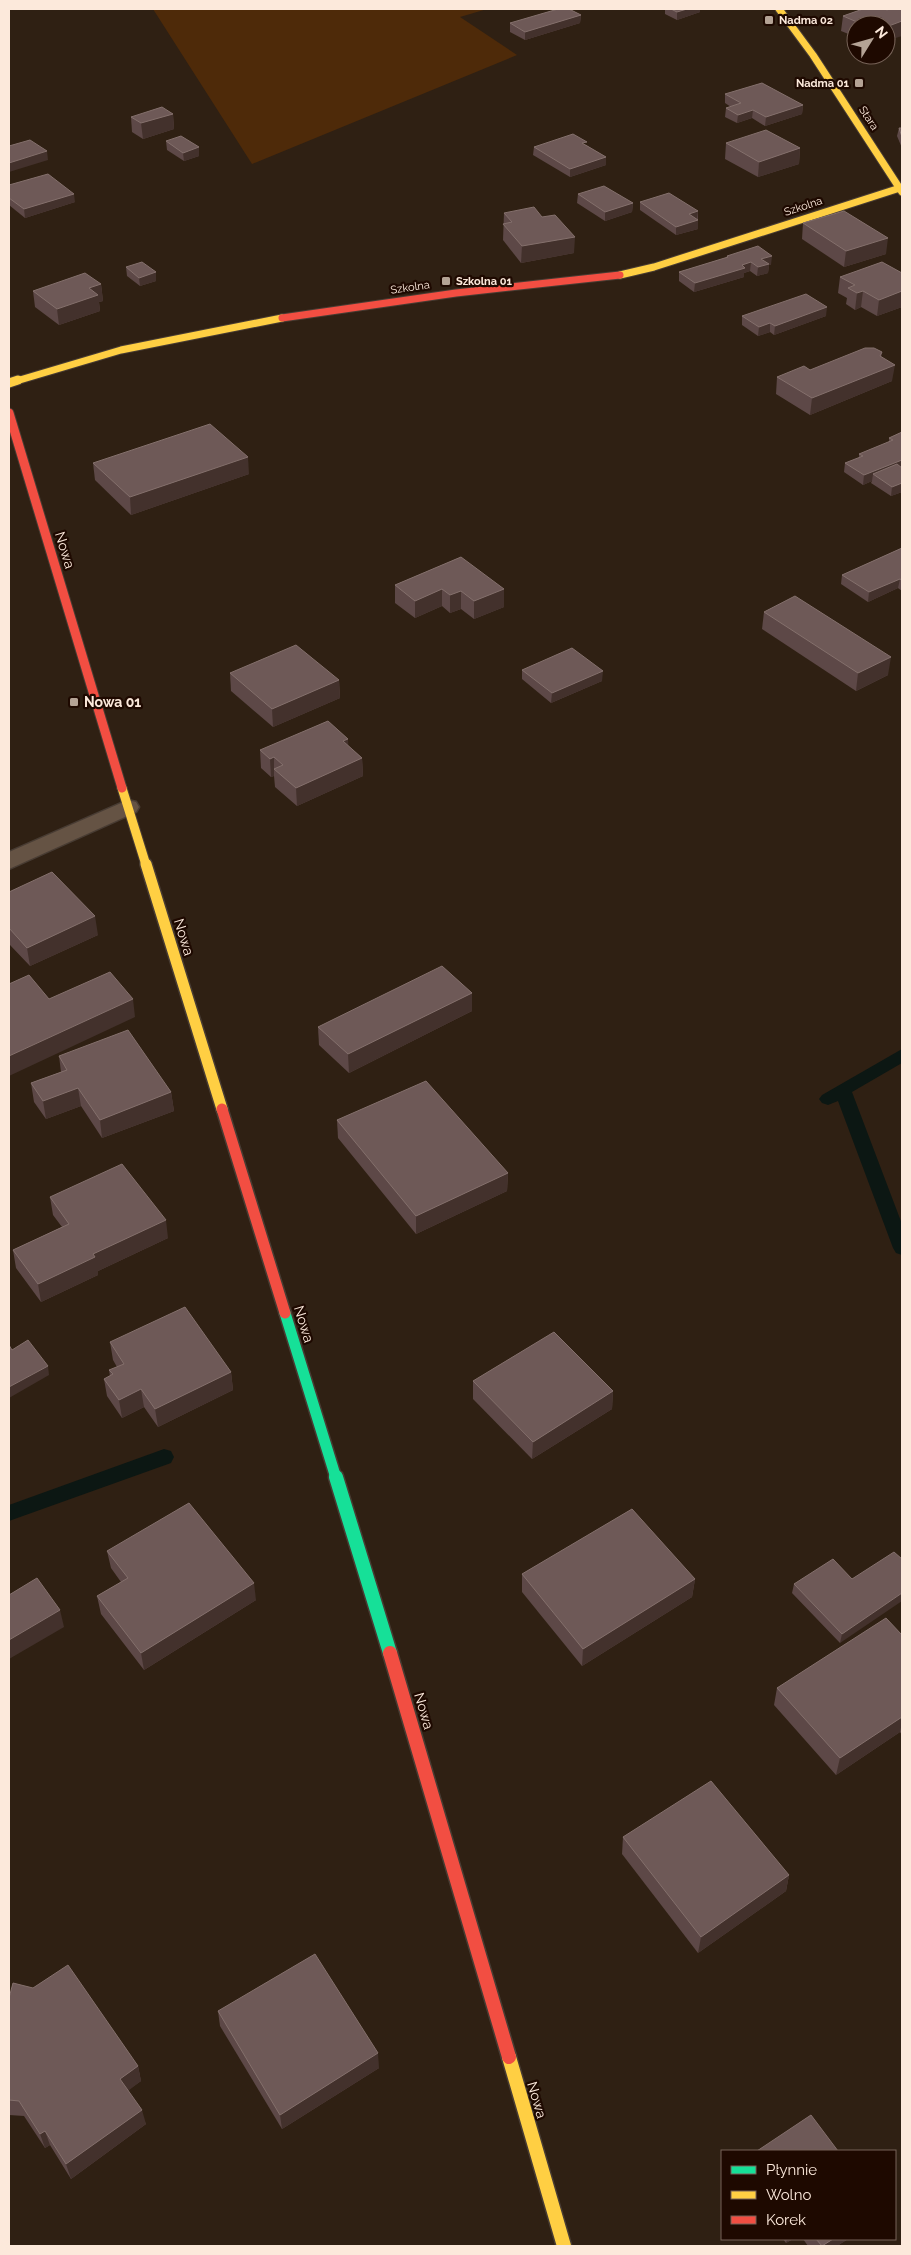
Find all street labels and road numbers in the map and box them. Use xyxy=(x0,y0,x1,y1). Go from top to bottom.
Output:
street label: Stara xyxy=(856,104,881,133)
street label: Szkolna xyxy=(782,194,824,219)
street label: Szkolna xyxy=(390,278,431,297)
street label: Nowa xyxy=(52,530,78,570)
street label: Nowa xyxy=(171,917,197,957)
street label: Nowa xyxy=(291,1304,317,1344)
street label: Nowa xyxy=(411,1691,437,1731)
street label: Nowa xyxy=(524,2080,550,2120)

